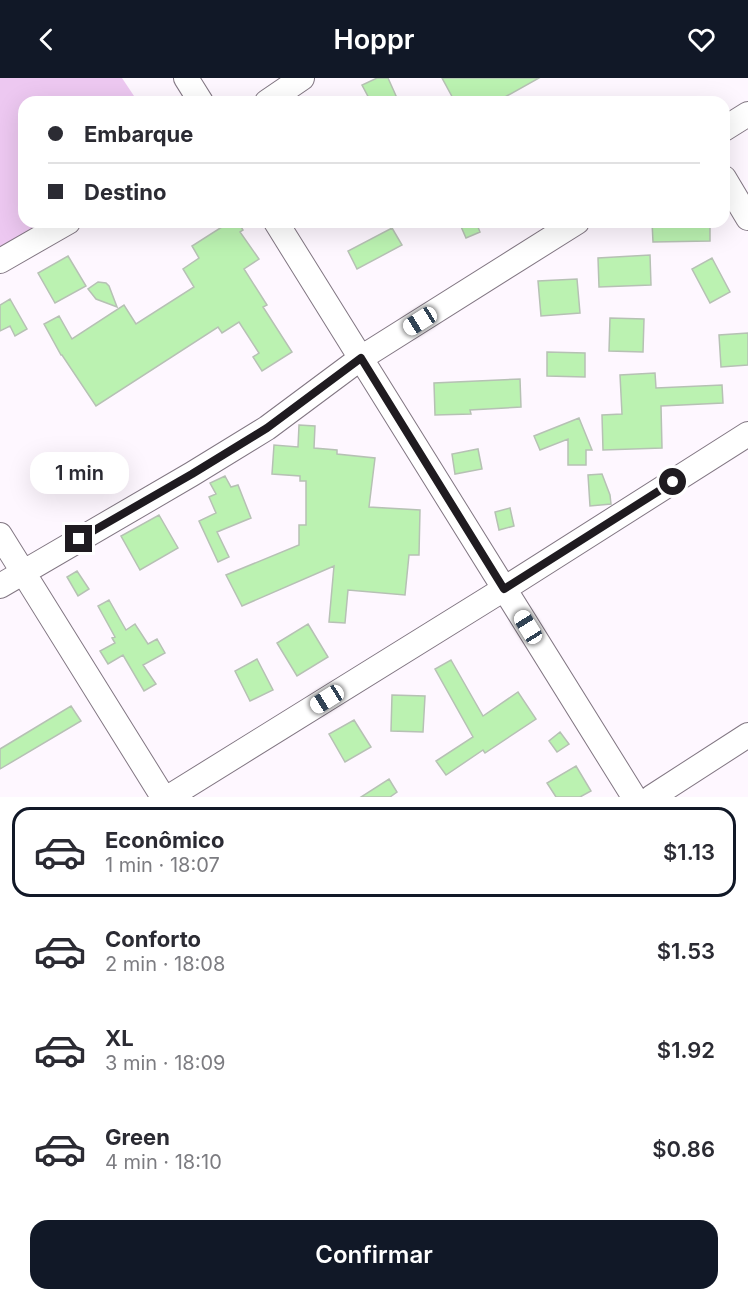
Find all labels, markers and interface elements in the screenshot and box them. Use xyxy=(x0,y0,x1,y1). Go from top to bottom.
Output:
icon: back xyxy=(30,23,63,56)
text: Hoppr xyxy=(334,23,415,56)
icon: heart xyxy=(685,23,718,56)
text: Embarque xyxy=(84,121,193,147)
text: Destino xyxy=(84,179,167,205)
car xyxy=(400,304,440,338)
callout: 1 min xyxy=(29,452,128,494)
text: 1 min xyxy=(55,461,104,485)
route start xyxy=(659,468,686,495)
route end xyxy=(65,525,92,552)
car xyxy=(511,607,545,647)
car xyxy=(307,682,347,716)
icon: car xyxy=(33,825,87,879)
text: Econômico xyxy=(105,827,224,853)
text: $1.13 xyxy=(663,839,715,865)
text: 1 min · 18:07 xyxy=(105,853,220,877)
icon: car xyxy=(33,924,87,978)
text: Conforto xyxy=(105,926,201,952)
text: $1.53 xyxy=(657,938,715,964)
text: 2 min · 18:08 xyxy=(105,952,225,976)
icon: car xyxy=(33,1023,87,1077)
text: XL xyxy=(105,1025,134,1051)
text: $1.92 xyxy=(657,1037,715,1063)
text: 3 min · 18:09 xyxy=(105,1051,225,1075)
icon: car xyxy=(33,1122,87,1176)
text: Green xyxy=(105,1124,170,1150)
text: $0.86 xyxy=(652,1136,715,1162)
text: 4 min · 18:10 xyxy=(105,1150,222,1174)
button: Confirmar xyxy=(30,1220,718,1289)

